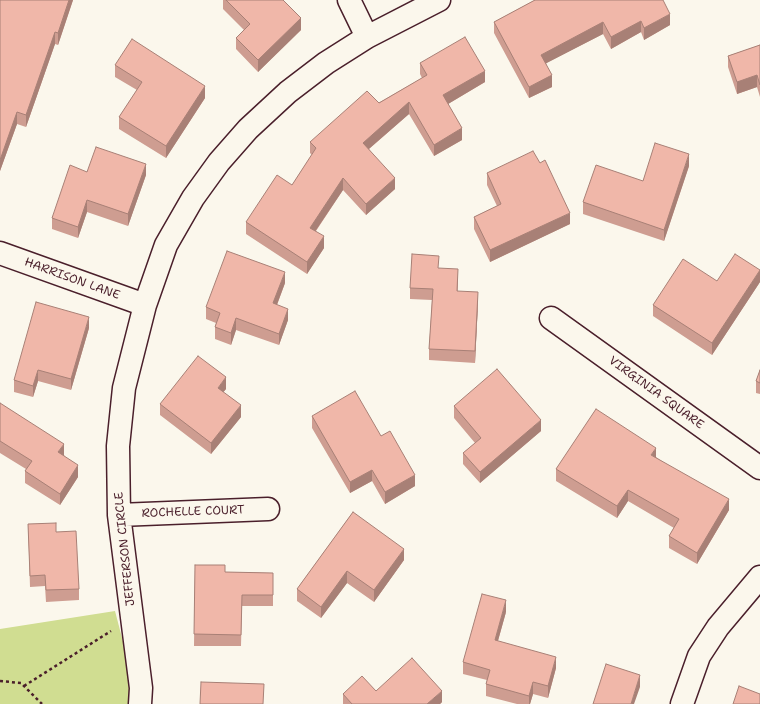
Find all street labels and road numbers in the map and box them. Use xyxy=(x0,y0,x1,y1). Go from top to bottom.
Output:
street label: HARRISON LANE xyxy=(22,255,122,303)
street label: VIRGINIA SQUARE xyxy=(606,354,706,432)
street label: JEFFERSON CIRCLE xyxy=(112,491,138,607)
street label: ROCHELLE COURT xyxy=(141,503,245,521)

